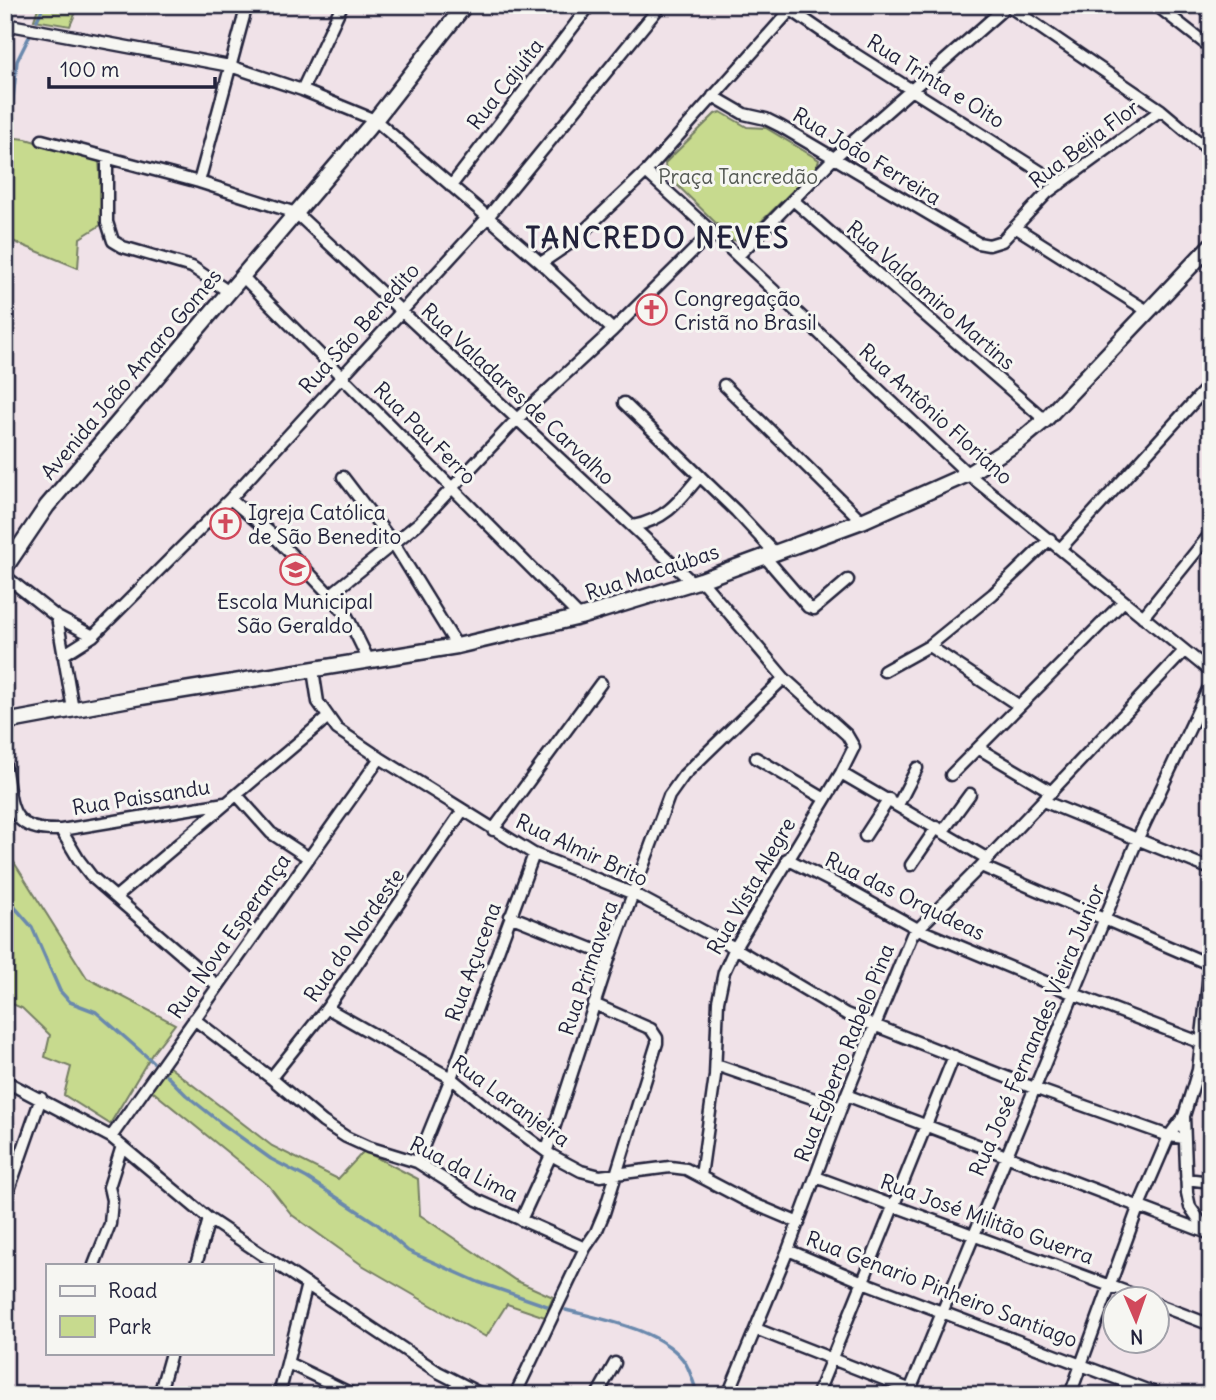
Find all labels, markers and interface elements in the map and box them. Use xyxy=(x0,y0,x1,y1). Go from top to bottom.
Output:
street label: Rua Trinta e Oito xyxy=(862,28,1010,134)
street label: Rua Cajuíta xyxy=(461,33,549,135)
scale bar xyxy=(49,46,215,90)
text: 100 m xyxy=(60,56,119,83)
street label: Rua Beija Flor xyxy=(1024,94,1145,194)
street label: Rua João Ferreira xyxy=(788,101,946,211)
park label: Praça Tancredão xyxy=(658,163,818,190)
street label: Rua Valdomiro Martins xyxy=(841,214,1021,376)
district label: TANCREDO NEVES xyxy=(526,220,790,256)
street label: Rua São Benedito xyxy=(293,257,425,399)
street label: Avenida João Amaro Gomes xyxy=(35,263,227,485)
place label: Congregação Cristã no Brasil xyxy=(674,285,817,336)
church icon: Congregação Cristã no Brasil xyxy=(634,293,668,327)
street label: Rua Valadares de Carvalho xyxy=(416,297,620,491)
street label: Rua Antônio Floriano xyxy=(853,338,1019,490)
street label: Rua Pau Ferro xyxy=(368,376,482,490)
place label: Igreja Católica de São Benedito xyxy=(248,499,401,550)
church icon: Igreja Católica de São Benedito xyxy=(208,507,242,541)
street label: Rua Macaúbas xyxy=(582,538,722,606)
school or university icon: Escola Municipal São Geraldo xyxy=(278,552,312,586)
place label: Escola Municipal São Geraldo xyxy=(217,588,373,639)
street label: Rua Paissandu xyxy=(70,773,212,821)
street label: Rua Almir Brito xyxy=(511,808,653,892)
street label: Rua Vista Alegre xyxy=(701,812,801,960)
street label: Rua das Orqudeas xyxy=(821,846,989,946)
street label: Rua Nova Esperança xyxy=(162,848,296,1024)
street label: Rua do Nordeste xyxy=(298,863,410,1007)
street label: Rua José Fernandes Vieira Junior xyxy=(963,879,1111,1180)
street label: Rua Primavera xyxy=(552,897,624,1039)
street label: Rua Açucena xyxy=(439,899,507,1025)
street label: Rua Egberto Rabelo Pina xyxy=(788,940,900,1166)
street label: Rua Laranjeira xyxy=(447,1049,575,1153)
street label: Rua da Lima xyxy=(405,1130,523,1208)
street label: Rua José Militão Guerra xyxy=(877,1168,1097,1270)
street label: Rua Genario Pinheiro Santiago xyxy=(802,1225,1082,1353)
legend xyxy=(46,1264,273,1354)
text: Road xyxy=(108,1277,157,1304)
north arrow xyxy=(1100,1284,1170,1354)
text: Park xyxy=(108,1313,151,1340)
text: N xyxy=(1130,1325,1144,1349)

